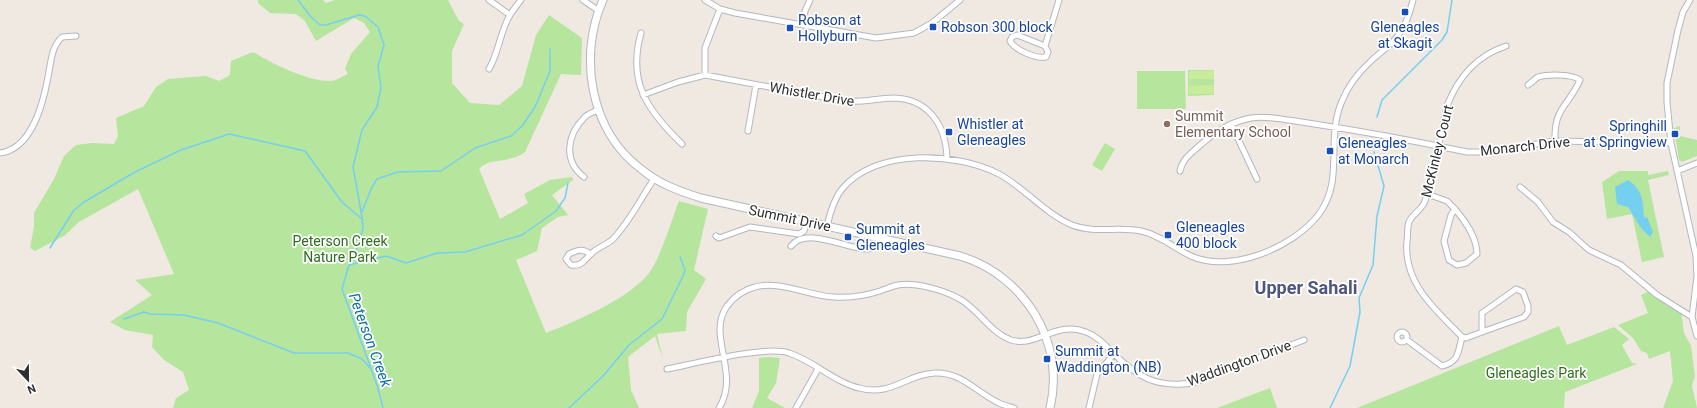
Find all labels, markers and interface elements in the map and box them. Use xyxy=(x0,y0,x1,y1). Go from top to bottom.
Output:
marker: Gleneagles at Skagit xyxy=(1400,7,1410,17)
place label: Robson at Hollyburn xyxy=(798,12,862,44)
place label: Robson 300 block xyxy=(941,19,1054,35)
place label: Gleneagles at Skagit xyxy=(1370,19,1440,51)
marker: Robson 300 block xyxy=(928,22,938,32)
marker: Robson at Hollyburn xyxy=(785,23,795,33)
street label: Whistler Drive xyxy=(768,79,856,109)
street label: McKinley Court xyxy=(1418,103,1456,199)
place label: Summit Elementary School xyxy=(1175,108,1291,140)
place label: Whistler at Gleneagles xyxy=(957,116,1026,148)
place label: Springhill at Springview xyxy=(1583,118,1667,150)
marker: Summit Elementary School xyxy=(1162,119,1172,129)
marker: Whistler at Gleneagles xyxy=(944,127,954,137)
marker: Springhill at Springview xyxy=(1670,129,1680,139)
street label: Monarch Drive xyxy=(1479,133,1571,159)
place label: Gleneagles at Monarch xyxy=(1338,135,1409,167)
marker: Gleneagles at Monarch xyxy=(1325,146,1335,156)
street label: Summit Drive xyxy=(747,201,833,235)
place label: Gleneagles 400 block xyxy=(1176,219,1245,251)
place label: Summit at Gleneagles xyxy=(856,221,925,253)
marker: Gleneagles 400 block xyxy=(1163,230,1173,240)
marker: Summit at Gleneagles xyxy=(843,232,853,242)
park label: Peterson Creek Nature Park xyxy=(293,233,388,265)
district label: Upper Sahali xyxy=(1255,277,1357,298)
water label: Peterson Creek xyxy=(345,291,396,390)
street label: Waddington Drive xyxy=(1185,337,1293,389)
place label: Summit at Waddington (NB) xyxy=(1055,343,1162,376)
marker: Summit at Waddington (NB) xyxy=(1042,354,1052,364)
north arrow xyxy=(8,360,48,400)
park label: Gleneagles Park xyxy=(1486,365,1587,381)
text: N xyxy=(25,381,38,396)

